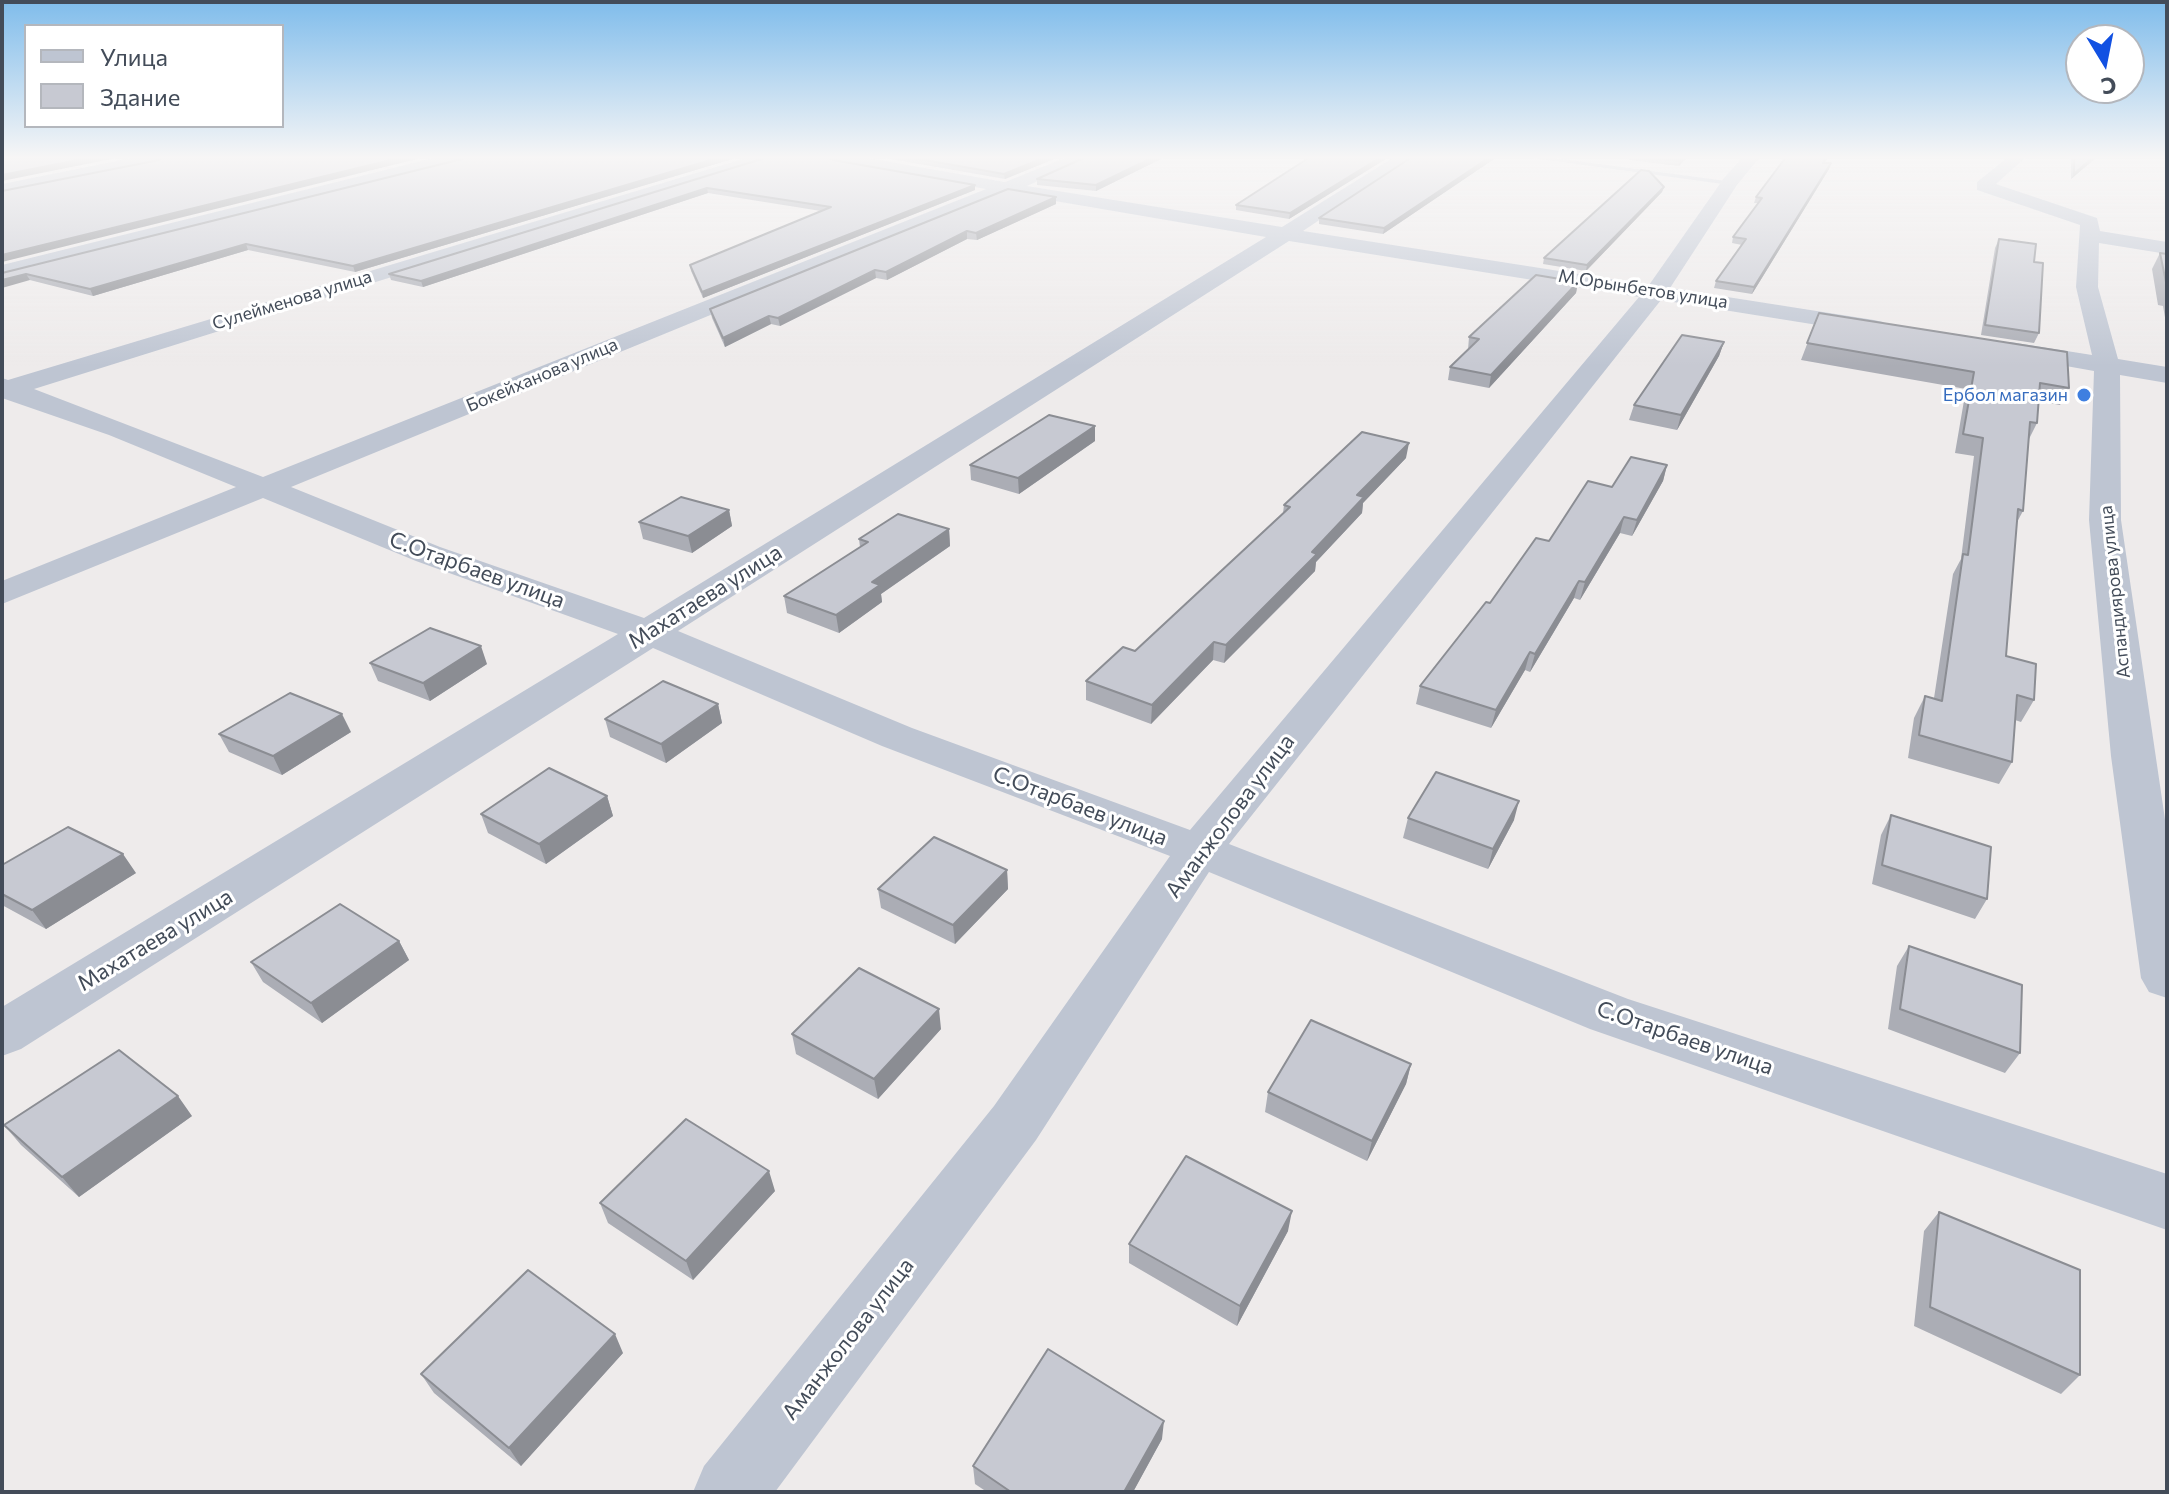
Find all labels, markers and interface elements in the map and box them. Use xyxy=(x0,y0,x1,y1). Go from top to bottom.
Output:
legend xyxy=(24,24,284,128)
north arrow xyxy=(2065,24,2145,104)
text: Улица xyxy=(100,42,168,71)
text: С xyxy=(2099,72,2119,101)
text: Здание xyxy=(100,82,180,111)
street label: Сулейменова улица xyxy=(210,265,374,335)
street label: М.Орынбетов улица xyxy=(1557,265,1729,313)
street label: Бокейханова улица xyxy=(463,333,621,417)
place label: Ербол магазин xyxy=(1943,384,2068,406)
marker: Ербол магазин xyxy=(2075,386,2093,404)
street label: Аспандиярова улица xyxy=(2095,504,2135,680)
street label: С.Отарбаев улица xyxy=(386,526,568,614)
street label: Махатаева улица xyxy=(623,539,787,655)
street label: Аманжолова улица xyxy=(1160,729,1300,903)
street label: С.Отарбаев улица xyxy=(989,761,1171,851)
street label: Махатаева улица xyxy=(73,883,237,997)
street label: С.Отарбаев улица xyxy=(1593,995,1777,1081)
street label: Аманжолова улица xyxy=(777,1253,919,1425)

